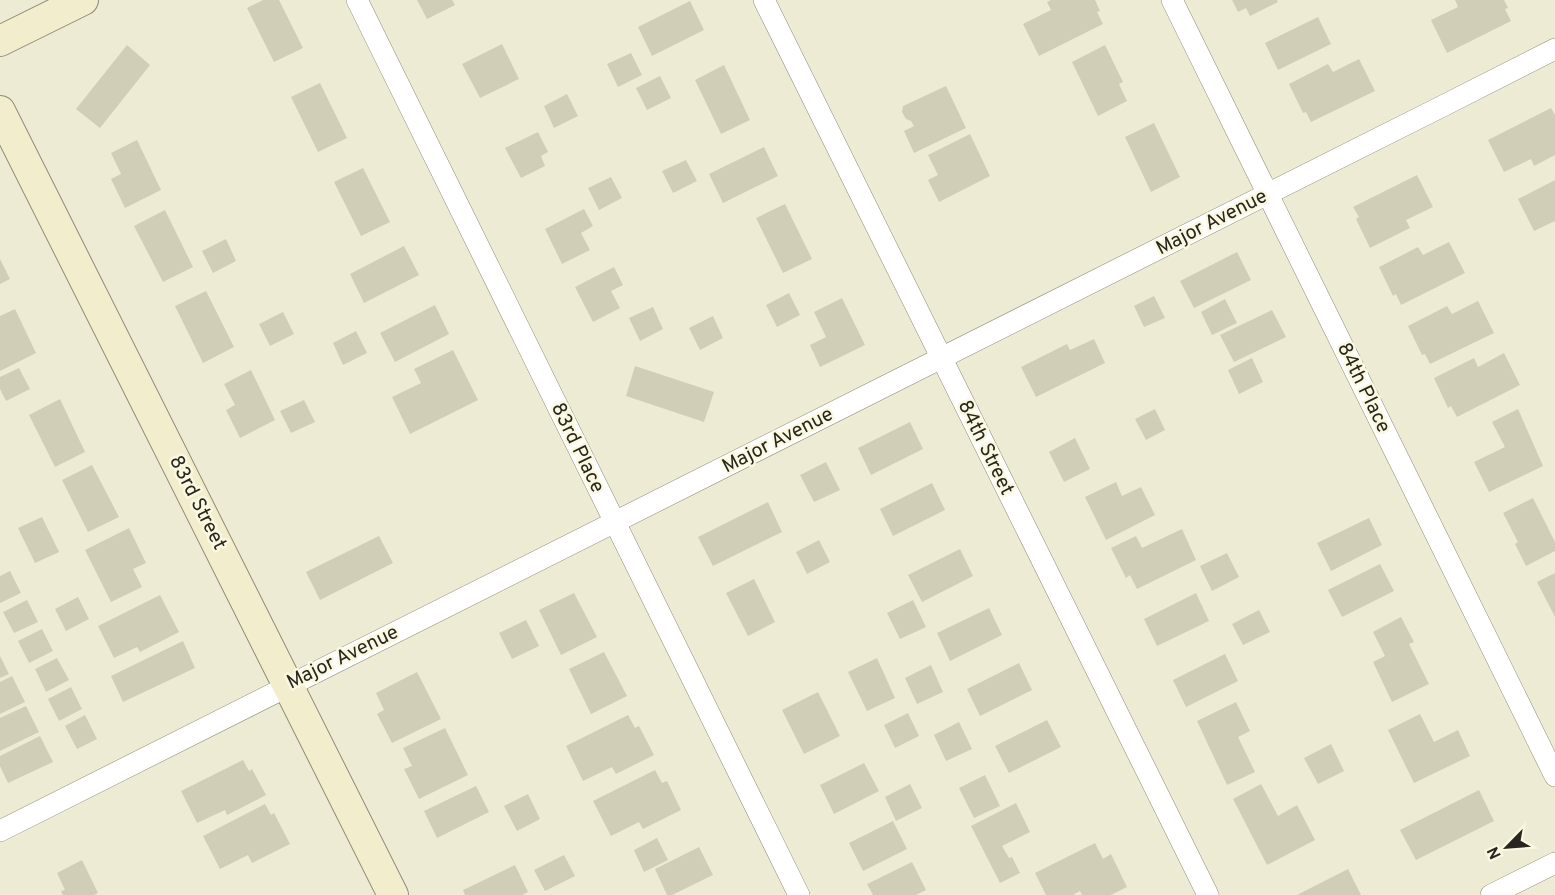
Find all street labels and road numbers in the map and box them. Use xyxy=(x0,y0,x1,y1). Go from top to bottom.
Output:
street label: Major Avenue xyxy=(1152,184,1272,262)
street label: 84th Place xyxy=(1330,339,1396,437)
street label: 84th Street xyxy=(951,396,1019,500)
street label: 83rd Place xyxy=(544,399,610,497)
street label: Major Avenue xyxy=(718,402,838,480)
street label: 83rd Street xyxy=(162,451,232,555)
street label: Major Avenue xyxy=(283,620,403,696)

